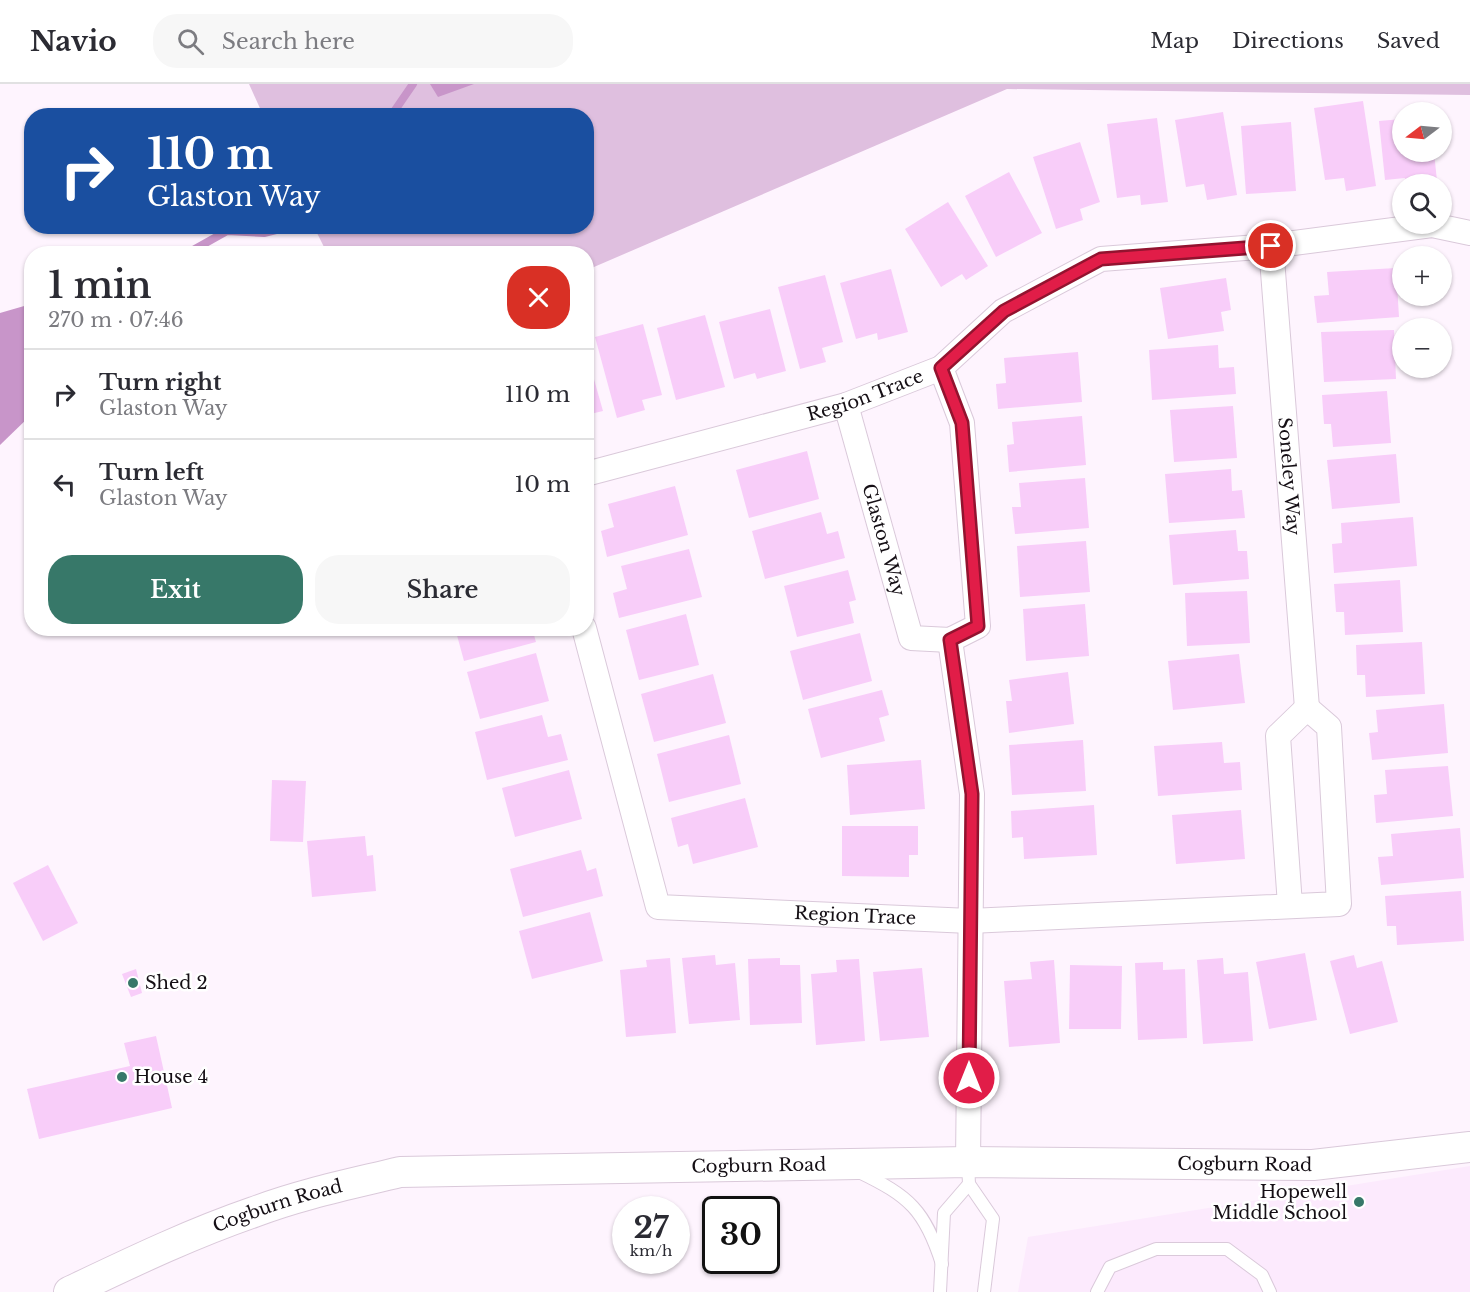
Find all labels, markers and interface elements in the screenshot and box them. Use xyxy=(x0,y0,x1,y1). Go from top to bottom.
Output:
search box xyxy=(153,14,573,68)
text: Navio xyxy=(30,24,117,59)
icon: search xyxy=(174,25,207,58)
text: Search here xyxy=(222,28,355,55)
text: Map xyxy=(1150,28,1199,54)
text: Directions xyxy=(1232,28,1344,54)
text: Saved xyxy=(1377,28,1440,54)
north arrow xyxy=(1392,102,1452,162)
map controls xyxy=(1392,102,1452,378)
text: 110 m xyxy=(147,128,273,180)
icon: right xyxy=(48,132,126,210)
button: search xyxy=(1392,174,1452,234)
text: Glaston Way xyxy=(147,180,321,213)
pin xyxy=(1245,220,1296,271)
icon: arrive xyxy=(1254,229,1287,262)
button: + xyxy=(1392,246,1452,306)
text: 1 min xyxy=(48,263,152,308)
button: close xyxy=(507,266,570,329)
text: 270 m · 07:46 xyxy=(48,308,184,332)
button: − xyxy=(1392,318,1452,378)
street label: Region Trace xyxy=(805,365,926,426)
text: Turn right xyxy=(99,369,221,396)
icon: right xyxy=(48,378,81,411)
text: 110 m xyxy=(505,381,570,408)
text: Glaston Way xyxy=(99,396,228,420)
street label: Soneley Way xyxy=(1273,417,1305,537)
text: Turn left xyxy=(99,459,204,486)
icon: left xyxy=(48,468,81,501)
text: 10 m xyxy=(515,471,570,498)
street label: Glaston Way xyxy=(857,481,910,599)
text: Glaston Way xyxy=(99,486,228,510)
button: Exit xyxy=(48,555,303,624)
button: Share xyxy=(315,555,570,624)
street label: Region Trace xyxy=(794,902,917,930)
place label: Shed 2 xyxy=(145,972,208,994)
marker: Shed 2 xyxy=(126,976,140,990)
position arrow xyxy=(937,1046,1001,1110)
place label: House 4 xyxy=(134,1066,208,1088)
marker: House 4 xyxy=(115,1070,129,1084)
street label: Cogburn Road xyxy=(691,1153,826,1178)
street label: Cogburn Road xyxy=(1177,1153,1312,1176)
street label: Cogburn Road xyxy=(210,1175,345,1237)
place label: Hopewell Middle School xyxy=(1213,1181,1347,1224)
marker: Hopewell Middle School xyxy=(1352,1195,1366,1209)
speed limit sign: 30 xyxy=(702,1196,780,1274)
text: 27 xyxy=(633,1209,669,1246)
text: km/h xyxy=(630,1241,672,1260)

